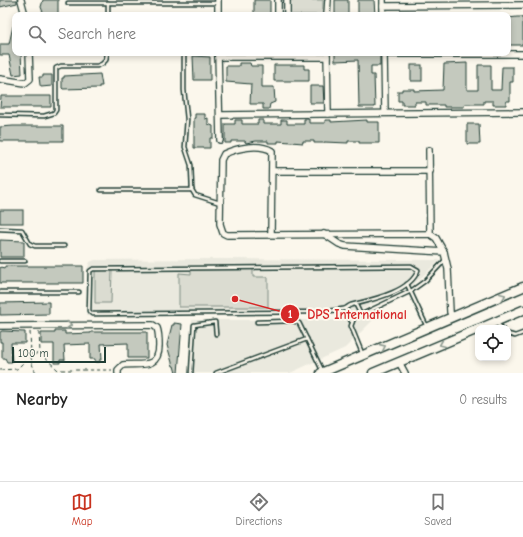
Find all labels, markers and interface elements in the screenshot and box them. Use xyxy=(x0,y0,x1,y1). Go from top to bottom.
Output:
search box xyxy=(12,12,511,56)
icon: search xyxy=(26,23,48,45)
text: Search here xyxy=(58,25,136,43)
one-way arrow xyxy=(498,293,506,301)
callout: DPS International xyxy=(280,302,415,327)
text: 1 xyxy=(288,307,293,321)
text: DPS International xyxy=(307,307,407,322)
one-way arrow xyxy=(66,321,72,329)
map controls xyxy=(475,325,511,361)
button: locate xyxy=(475,325,511,361)
one-way arrow xyxy=(439,340,446,348)
one-way arrow xyxy=(379,343,386,351)
scale bar xyxy=(12,345,106,364)
text: 100 m xyxy=(18,347,49,360)
text: Nearby xyxy=(16,390,67,409)
text: 0 results xyxy=(459,392,507,407)
tab: Map xyxy=(71,491,93,528)
tab: Directions xyxy=(235,491,282,528)
tab: Saved xyxy=(424,491,452,528)

